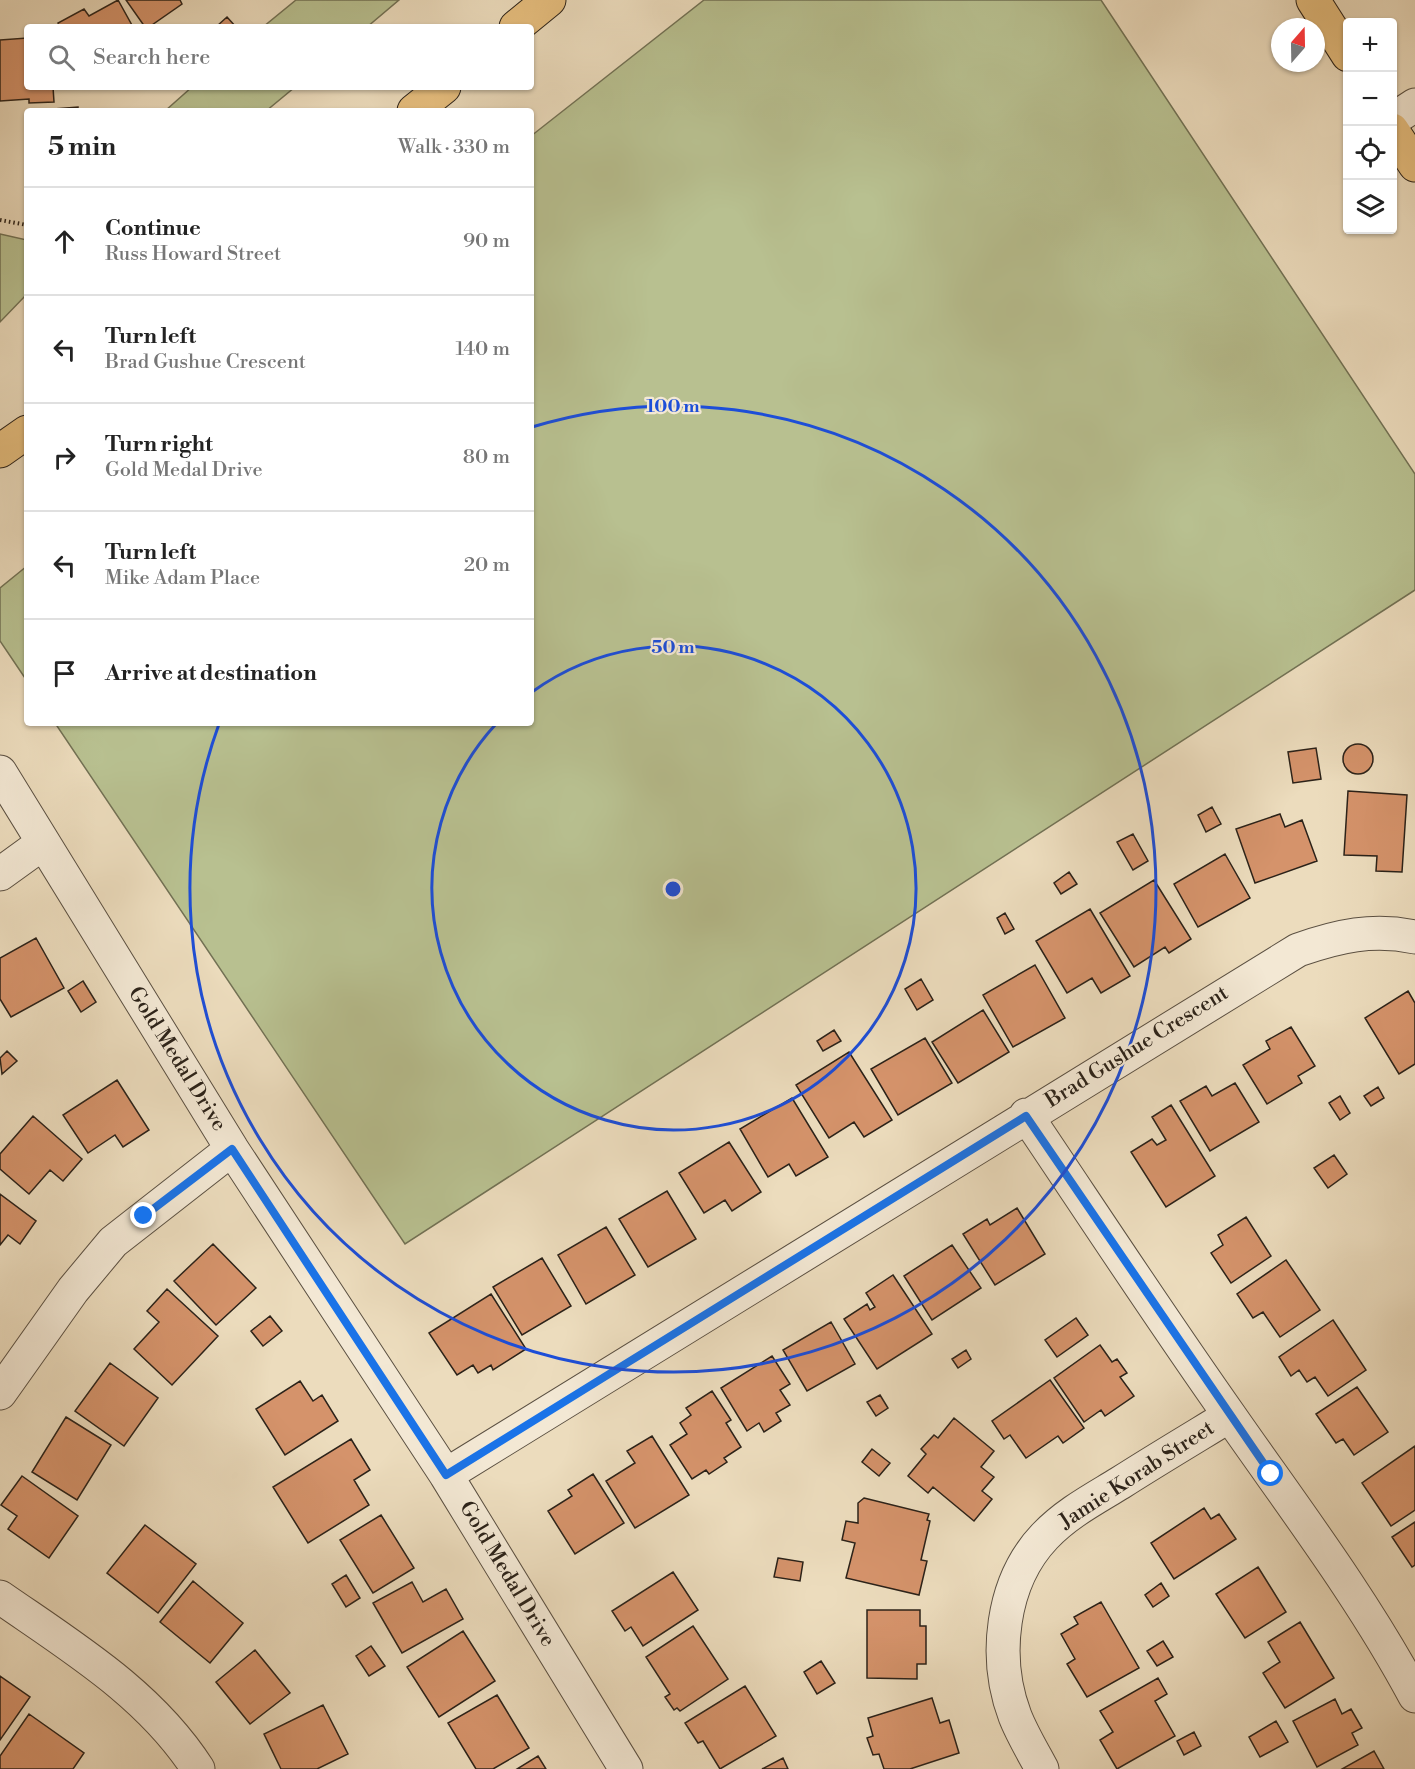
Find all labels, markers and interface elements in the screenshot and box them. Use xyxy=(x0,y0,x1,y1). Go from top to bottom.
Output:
north arrow xyxy=(1271,18,1325,72)
map controls xyxy=(1343,18,1397,234)
button: + xyxy=(1343,18,1397,72)
search box xyxy=(24,24,534,90)
icon: search xyxy=(45,41,78,74)
text: Search here xyxy=(93,44,210,71)
button: − xyxy=(1343,72,1397,126)
button: locate xyxy=(1343,126,1397,180)
text: 5 min xyxy=(48,131,116,163)
text: Walk · 330 m xyxy=(398,135,510,160)
button: layers xyxy=(1343,180,1397,234)
text: Continue xyxy=(105,215,201,242)
icon: ahead xyxy=(48,225,81,258)
text: 90 m xyxy=(463,229,510,254)
text: Russ Howard Street xyxy=(105,242,281,267)
text: Turn left xyxy=(105,323,196,350)
icon: left xyxy=(48,333,81,366)
text: 140 m xyxy=(455,337,510,362)
text: Brad Gushue Crescent xyxy=(105,350,306,375)
text: 100 m xyxy=(646,395,700,418)
text: Turn right xyxy=(105,431,213,458)
icon: right xyxy=(48,441,81,474)
text: 80 m xyxy=(463,445,510,470)
text: Gold Medal Drive xyxy=(105,458,263,483)
text: Turn left xyxy=(105,539,196,566)
icon: left xyxy=(48,549,81,582)
text: 20 m xyxy=(464,553,510,578)
text: Mike Adam Place xyxy=(105,566,260,591)
text: 50 m xyxy=(651,636,695,659)
icon: arrive xyxy=(48,657,81,690)
text: Arrive at destination xyxy=(105,660,317,687)
centre of rings xyxy=(663,879,683,899)
street label: Brad Gushue Crescent xyxy=(1040,980,1234,1114)
street label: Gold Medal Drive xyxy=(122,982,232,1136)
route end xyxy=(130,1202,156,1228)
street label: Jamie Korab Street xyxy=(1054,1415,1220,1535)
route start xyxy=(1257,1460,1283,1486)
street label: Gold Medal Drive xyxy=(453,1496,561,1652)

